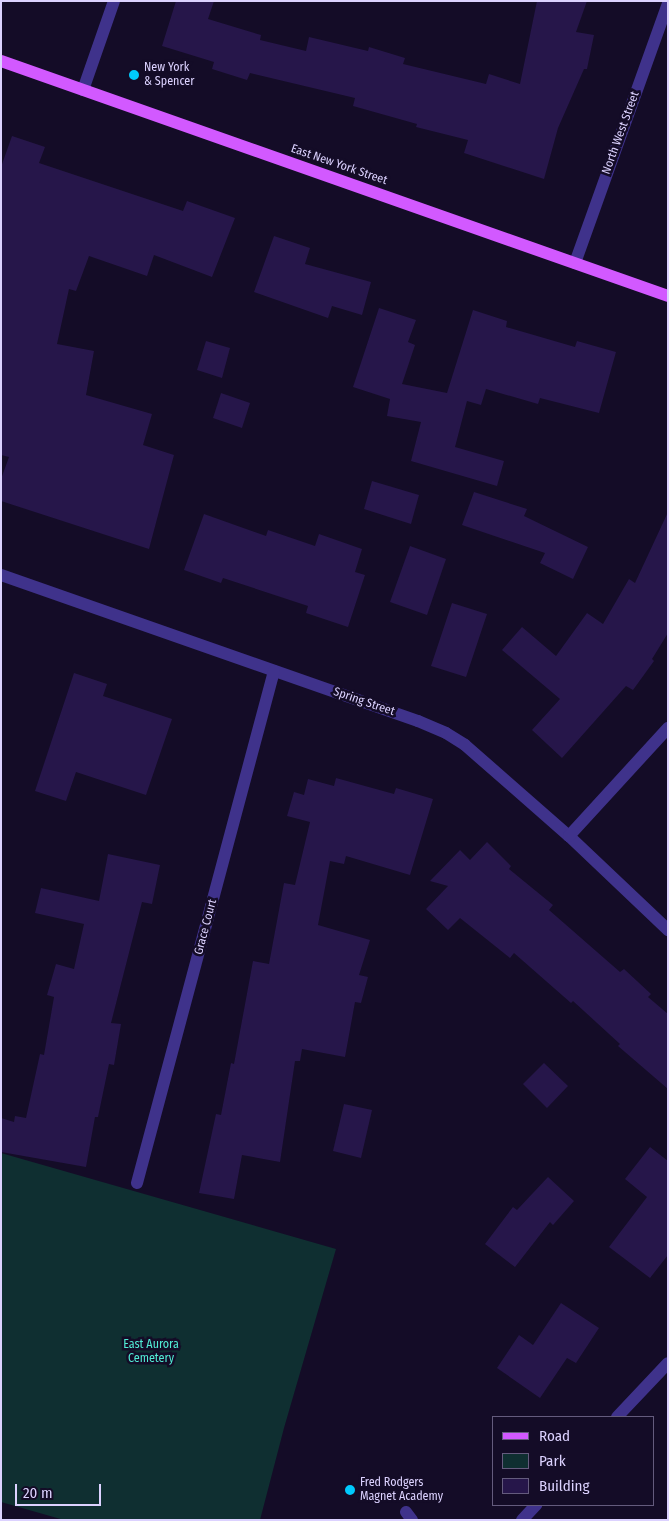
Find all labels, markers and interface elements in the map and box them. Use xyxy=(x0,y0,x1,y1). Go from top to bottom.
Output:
place label: New York & Spencer xyxy=(144,61,194,89)
marker: New York & Spencer xyxy=(128,69,140,81)
street label: North West Street xyxy=(599,90,643,176)
street label: East New York Street xyxy=(289,142,389,188)
street label: Spring Street xyxy=(331,685,397,719)
street label: Grace Court xyxy=(192,898,220,956)
park label: East Aurora Cemetery xyxy=(123,1338,179,1366)
legend xyxy=(492,1416,654,1506)
text: Road xyxy=(539,1427,570,1445)
text: Park xyxy=(539,1452,566,1470)
scale bar xyxy=(18,1474,104,1506)
place label: Fred Rodgers Magnet Academy xyxy=(360,1476,443,1504)
text: Building xyxy=(539,1477,590,1495)
text: 20 m xyxy=(23,1484,53,1502)
marker: Fred Rodgers Magnet Academy xyxy=(344,1484,356,1496)

